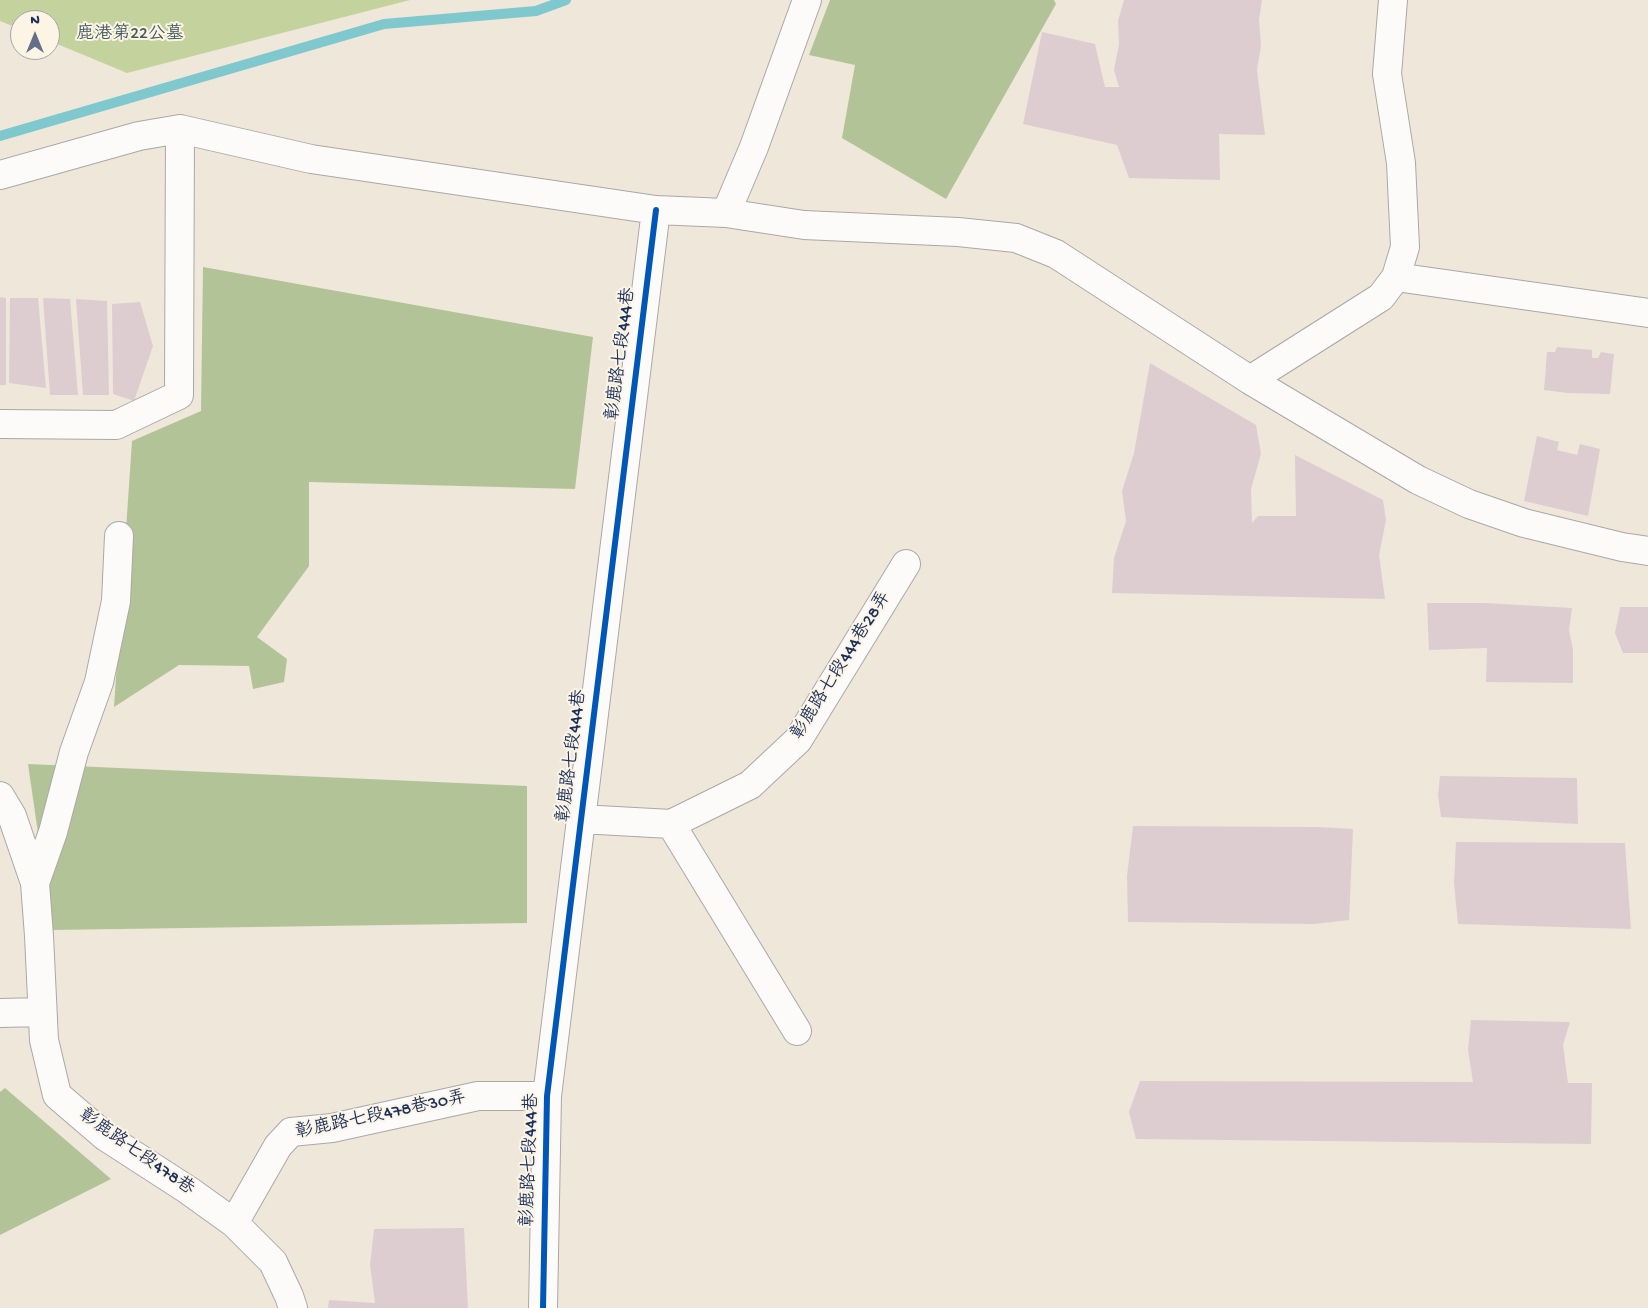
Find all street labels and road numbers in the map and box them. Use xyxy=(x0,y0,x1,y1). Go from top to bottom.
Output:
street label: 彰鹿路七段444巷 xyxy=(603,286,641,422)
street label: 彰鹿路七段444巷28弄 xyxy=(788,588,896,744)
street label: 彰鹿路七段444巷 xyxy=(554,688,592,824)
street label: 彰鹿路七段478巷30弄 xyxy=(294,1087,468,1145)
street label: 彰鹿路七段444巷 xyxy=(518,1093,544,1227)
street label: 彰鹿路七段478巷 xyxy=(74,1105,198,1201)

